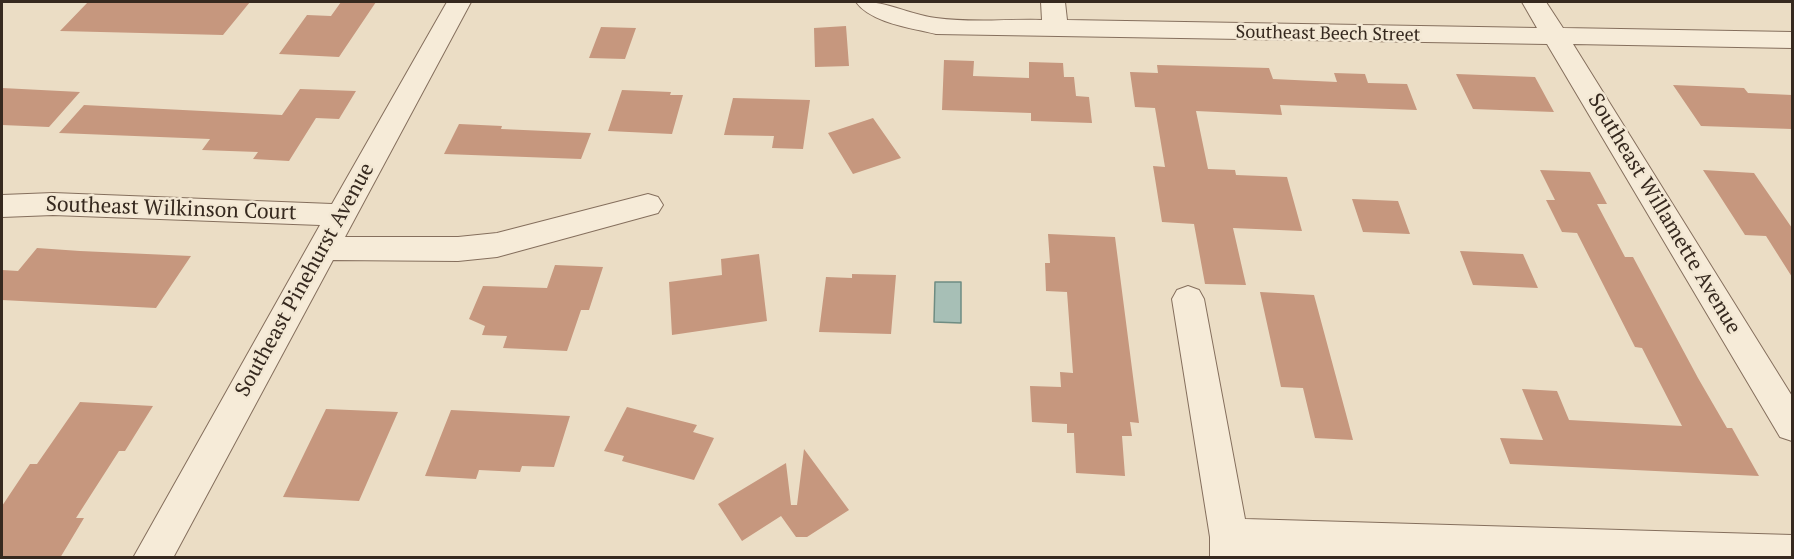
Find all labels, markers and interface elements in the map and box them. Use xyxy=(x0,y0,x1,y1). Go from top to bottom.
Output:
street label: Southeast Beech Street xyxy=(1235,22,1421,46)
street label: Southeast Willamette Avenue xyxy=(1582,89,1746,339)
street label: Southeast Pinehurst Avenue xyxy=(230,159,380,401)
street label: Southeast Wilkinson Court xyxy=(45,192,297,226)

